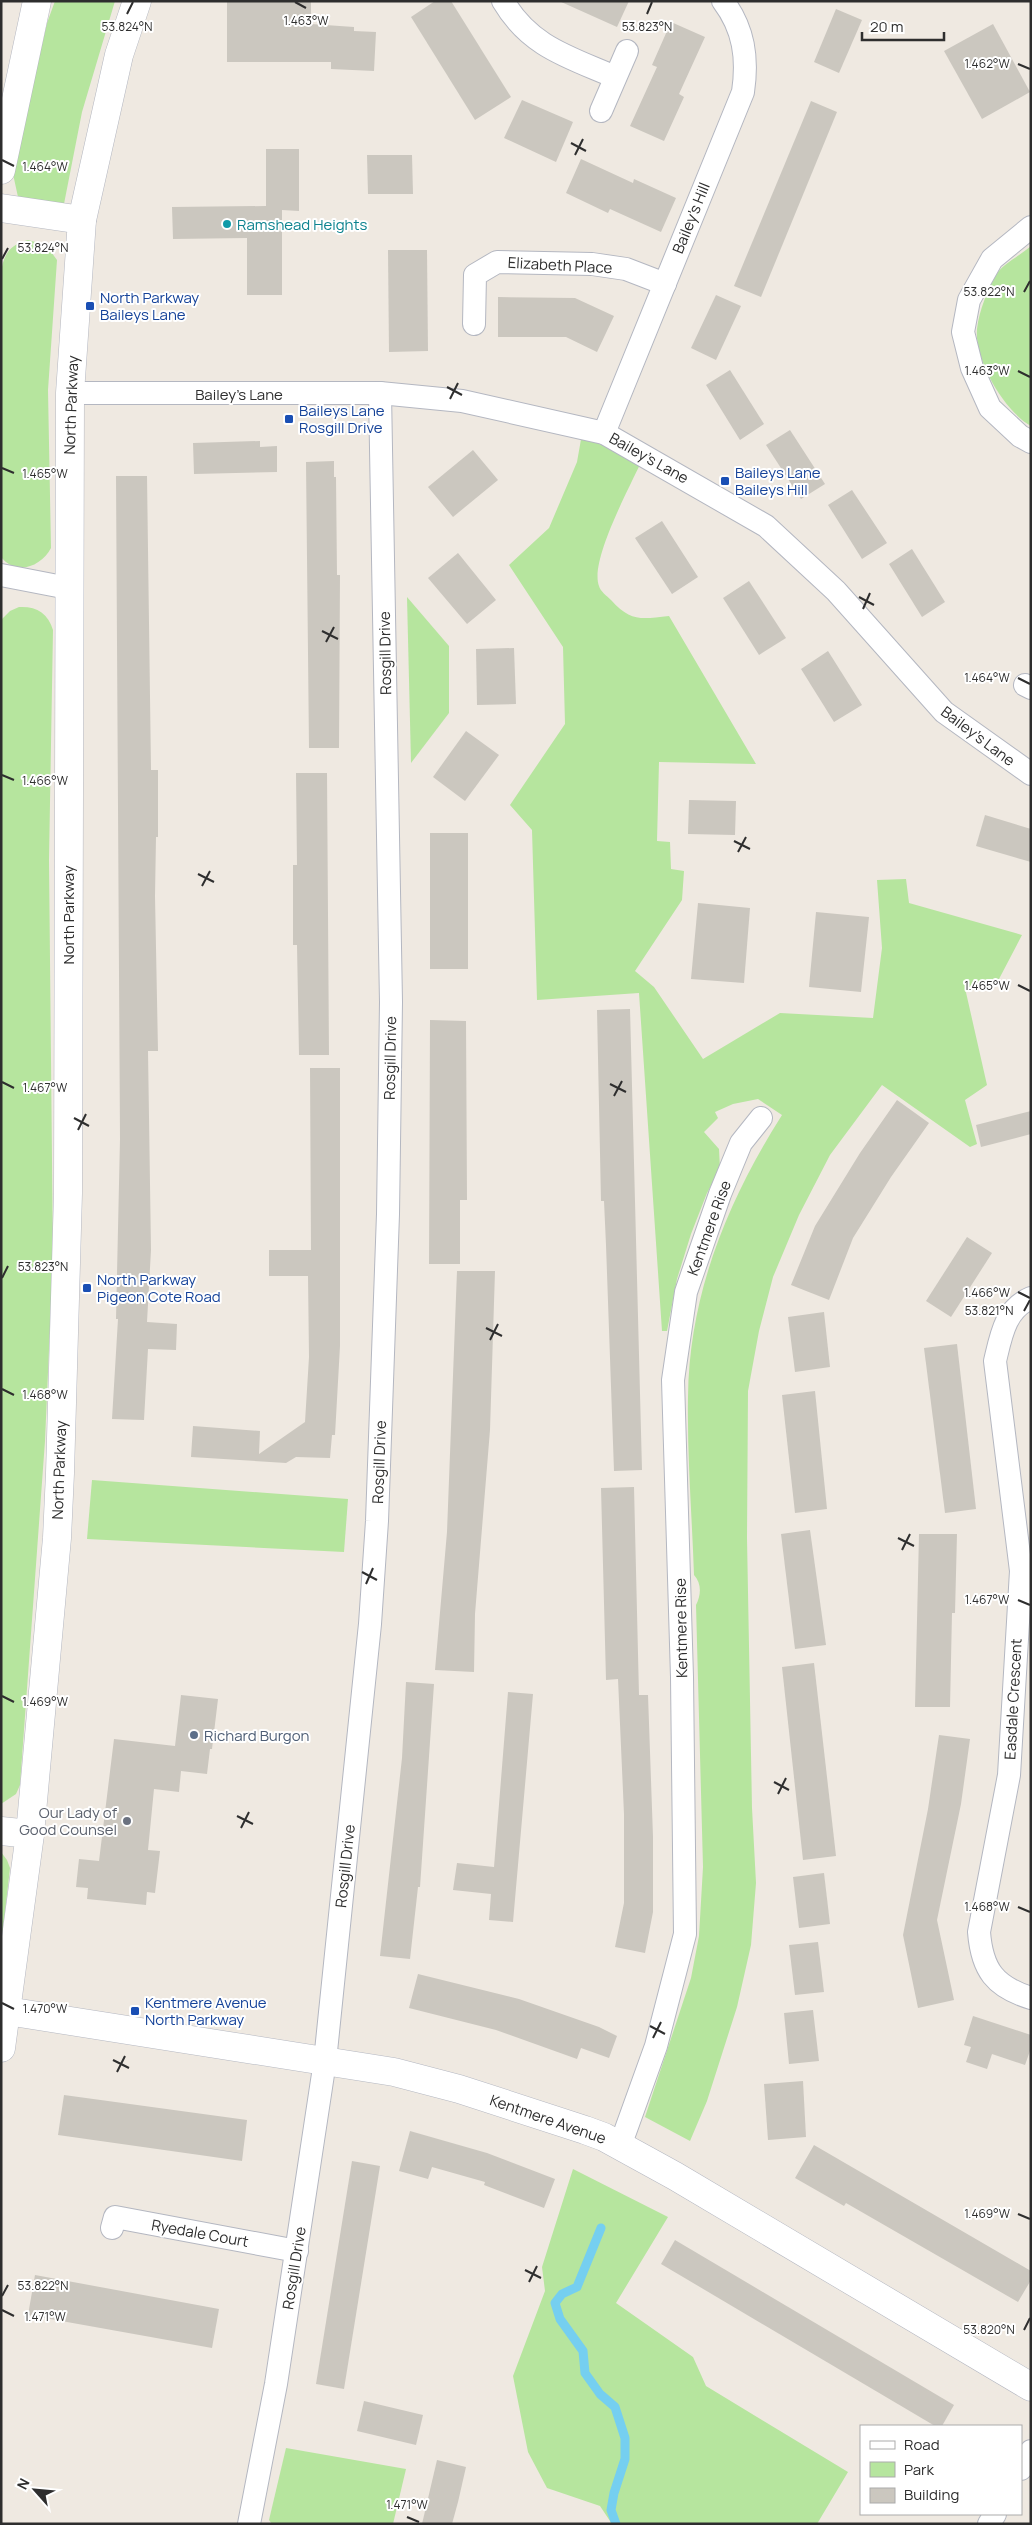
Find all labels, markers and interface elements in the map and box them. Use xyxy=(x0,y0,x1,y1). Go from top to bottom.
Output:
scale bar xyxy=(862,10,944,42)
text: 1.463°W xyxy=(283,12,329,29)
text: 20 m xyxy=(870,16,903,37)
text: 53.824°N xyxy=(102,18,152,35)
text: 53.823°N xyxy=(622,18,672,35)
text: 1.462°W xyxy=(964,55,1010,72)
text: 1.464°W xyxy=(22,158,69,175)
street label: Bailey's Hill xyxy=(667,179,715,257)
place label: Ramshead Heights xyxy=(237,214,367,235)
marker: Ramshead Heights xyxy=(221,218,233,230)
text: 53.824°N xyxy=(18,239,68,256)
street label: Elizabeth Place xyxy=(507,252,613,278)
text: 53.822°N xyxy=(964,283,1014,300)
place label: North Parkway Baileys Lane xyxy=(100,287,199,325)
marker: North Parkway Baileys Lane xyxy=(84,300,96,312)
street label: North Parkway xyxy=(59,355,83,455)
text: 1.463°W xyxy=(964,362,1010,379)
street label: Bailey's Lane xyxy=(195,384,283,405)
place label: Baileys Lane Rosgill Drive xyxy=(299,400,385,438)
marker: Baileys Lane Rosgill Drive xyxy=(283,413,295,425)
street label: Bailey's Lane xyxy=(606,428,693,489)
place label: Baileys Lane Baileys Hill xyxy=(735,462,821,500)
text: 1.465°W xyxy=(22,465,68,482)
marker: Baileys Lane Baileys Hill xyxy=(719,475,731,487)
street label: Rosgill Drive xyxy=(374,611,396,695)
text: 1.464°W xyxy=(964,669,1011,686)
street label: Bailey's Lane xyxy=(937,701,1020,771)
text: 1.466°W xyxy=(22,772,69,789)
street label: North Parkway xyxy=(58,865,79,965)
text: 1.465°W xyxy=(964,977,1010,994)
street label: Rosgill Drive xyxy=(379,1016,401,1100)
text: 1.467°W xyxy=(23,1079,68,1096)
street label: Kentmere Rise xyxy=(682,1177,736,1278)
text: 53.823°N xyxy=(18,1258,68,1275)
place label: North Parkway Pigeon Cote Road xyxy=(97,1269,221,1307)
marker: North Parkway Pigeon Cote Road xyxy=(81,1282,93,1294)
text: 1.466°W xyxy=(964,1284,1011,1301)
text: 53.821°N xyxy=(965,1302,1013,1319)
text: 1.468°W xyxy=(22,1386,68,1403)
street label: North Parkway xyxy=(47,1420,71,1520)
street label: Rosgill Drive xyxy=(367,1420,391,1504)
street label: Kentmere Rise xyxy=(670,1578,692,1678)
text: 1.467°W xyxy=(965,1591,1010,1608)
street label: Easdale Crescent xyxy=(999,1638,1027,1760)
text: 1.469°W xyxy=(22,1693,69,1710)
place label: Richard Burgon xyxy=(204,1725,310,1746)
marker: Richard Burgon xyxy=(188,1729,200,1741)
place label: Our Lady of Good Counsel xyxy=(19,1802,118,1840)
marker: Our Lady of Good Counsel xyxy=(121,1815,133,1827)
street label: Rosgill Drive xyxy=(330,1823,360,1909)
text: 1.468°W xyxy=(964,1898,1010,1915)
place label: Kentmere Avenue North Parkway xyxy=(145,1992,267,2030)
text: 1.470°W xyxy=(23,2000,68,2017)
marker: Kentmere Avenue North Parkway xyxy=(129,2005,141,2017)
street label: Kentmere Avenue xyxy=(487,2089,609,2149)
text: 1.469°W xyxy=(964,2205,1011,2222)
street label: Ryedale Court xyxy=(150,2214,250,2252)
street label: Rosgill Drive xyxy=(277,2225,311,2311)
text: 53.822°N xyxy=(18,2277,68,2294)
text: 1.471°W xyxy=(24,2308,67,2325)
text: 53.820°N xyxy=(963,2321,1015,2338)
legend xyxy=(860,2425,1022,2515)
text: Road xyxy=(904,2434,940,2455)
text: Park xyxy=(904,2459,934,2480)
north arrow xyxy=(10,2465,60,2515)
text: N xyxy=(12,2475,34,2493)
text: Building xyxy=(904,2484,959,2505)
text: 1.471°W xyxy=(386,2496,429,2513)

